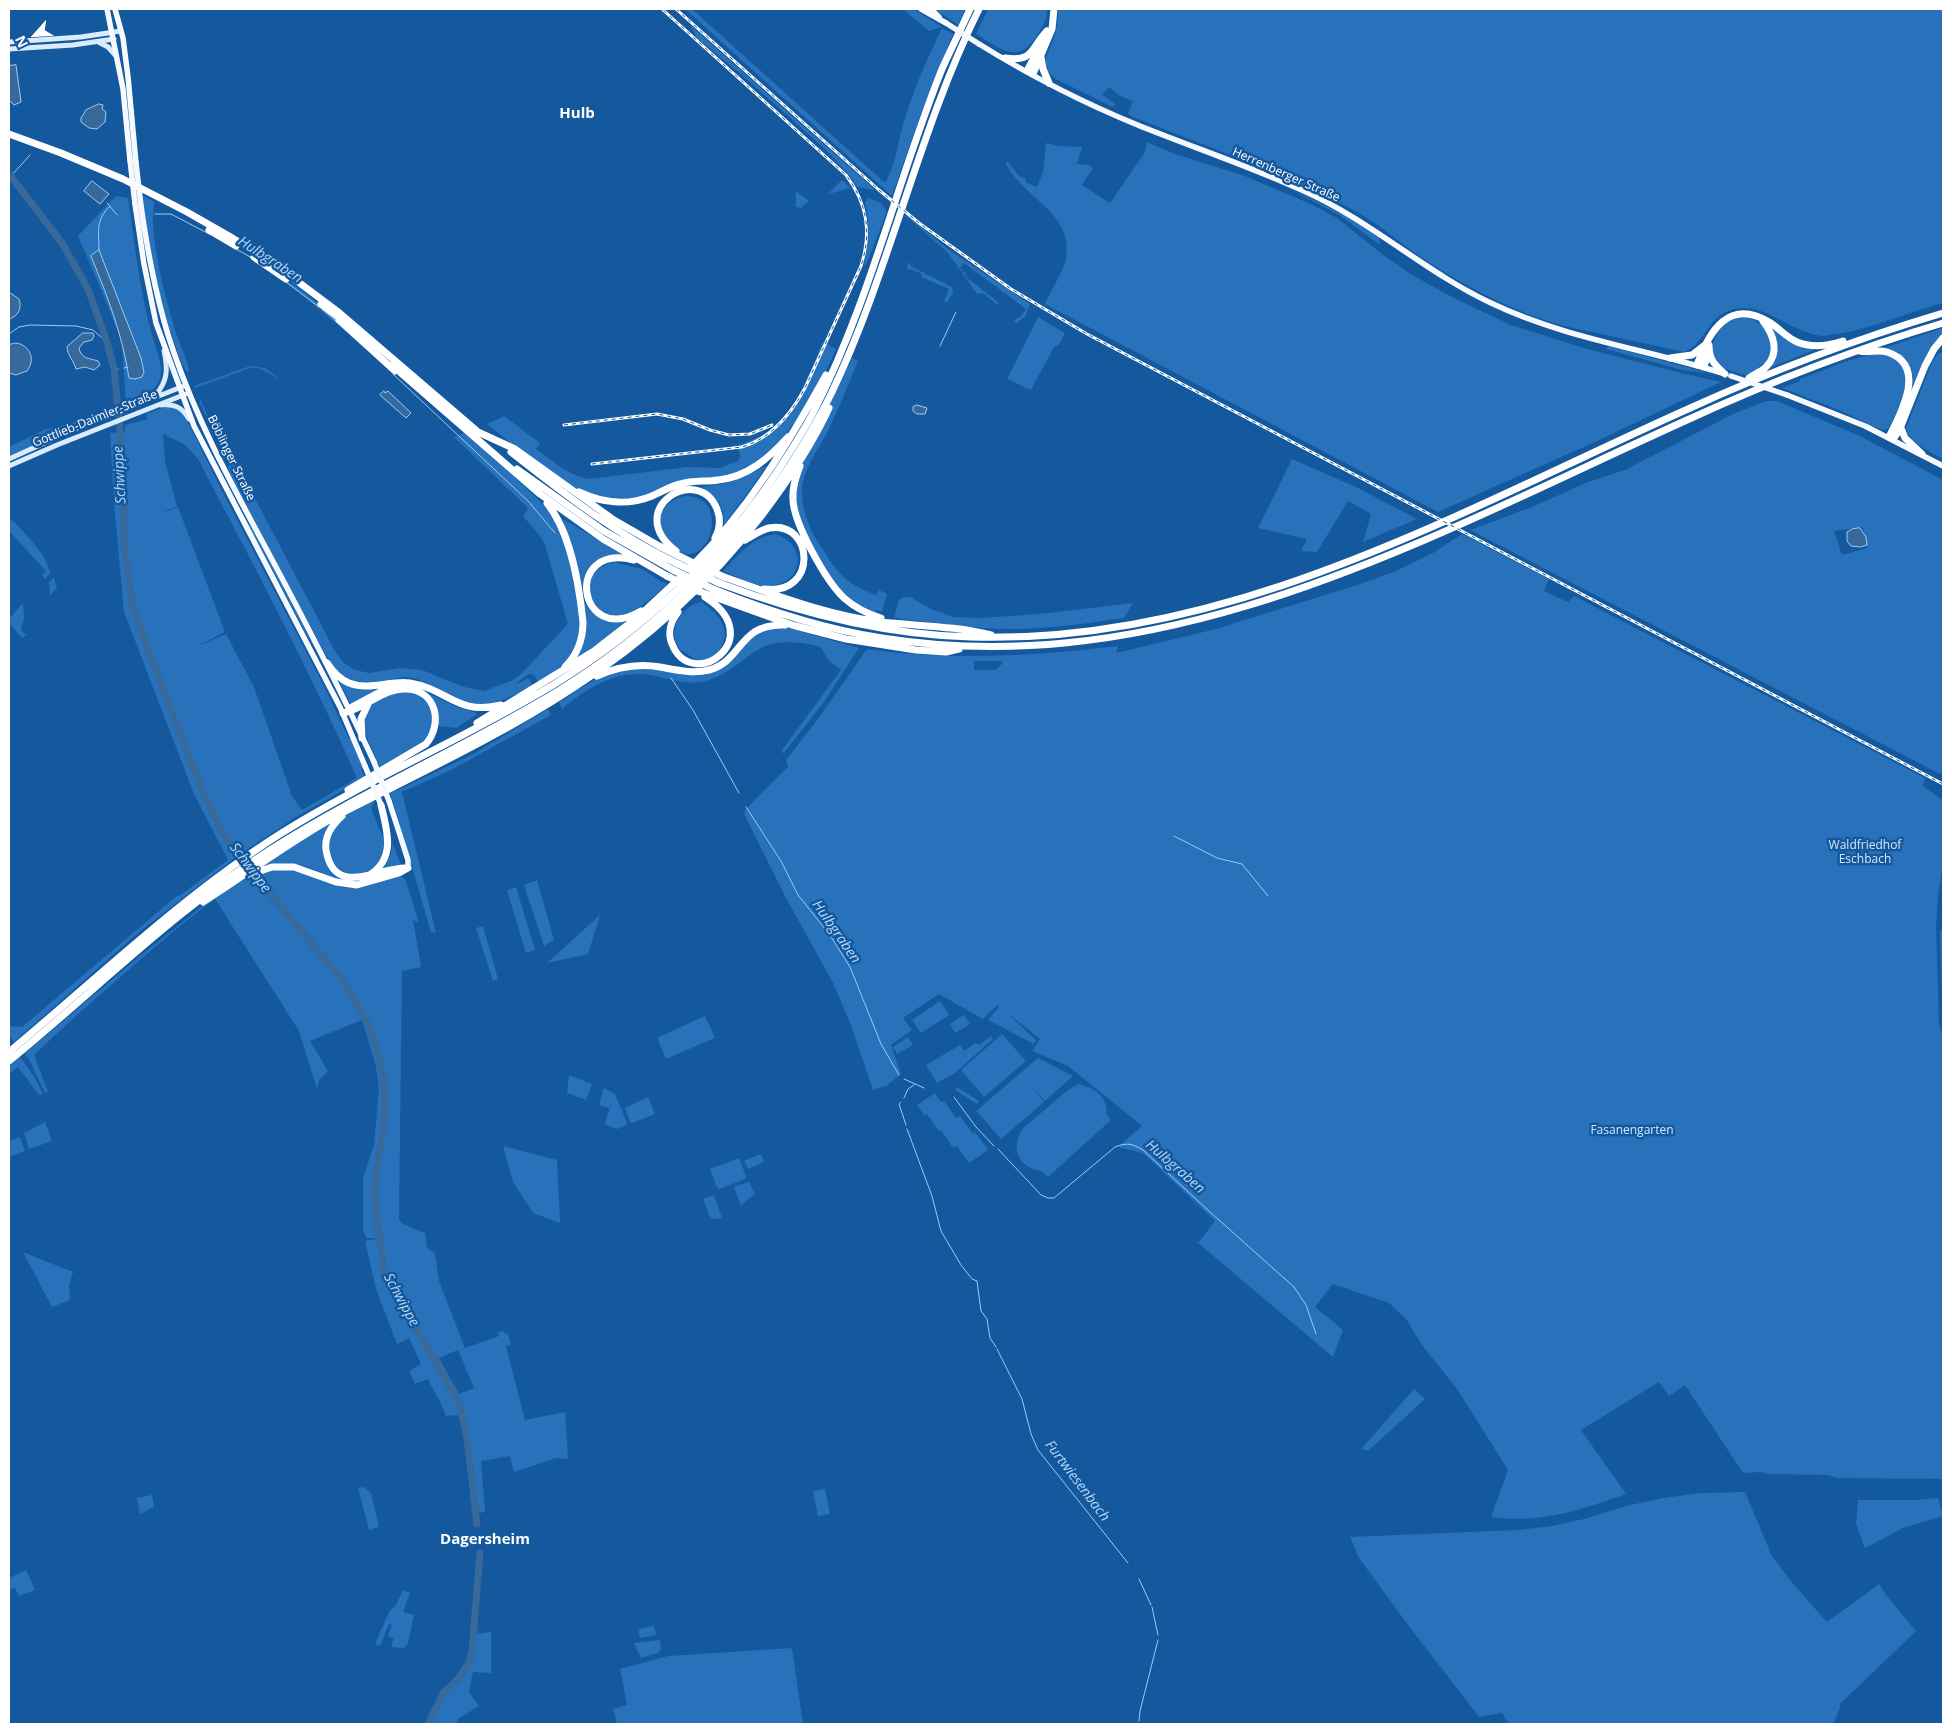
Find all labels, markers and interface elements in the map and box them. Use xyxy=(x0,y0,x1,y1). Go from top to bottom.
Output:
north arrow xyxy=(10,10,60,60)
text: N xyxy=(10,33,32,51)
district label: Hulb xyxy=(559,105,595,123)
street label: Herrenberger Straße xyxy=(1230,145,1342,205)
water label: Hulbgraben xyxy=(235,233,305,287)
street label: Gottlieb-Daimler-Straße xyxy=(31,387,159,451)
street label: Böblinger Straße xyxy=(204,413,258,503)
water label: Schwippe xyxy=(110,446,130,504)
park label: Waldfriedhof Eschbach xyxy=(1829,839,1901,867)
water label: Schwippe xyxy=(226,840,274,896)
water label: Hulbgraben xyxy=(808,897,864,967)
park label: Fasanengarten xyxy=(1590,1124,1674,1138)
water label: Hulbgraben xyxy=(1142,1137,1208,1197)
water label: Schwippe xyxy=(380,1270,422,1330)
water label: Furtwiesenbach xyxy=(1041,1437,1113,1525)
district label: Dagersheim xyxy=(440,1531,530,1549)

